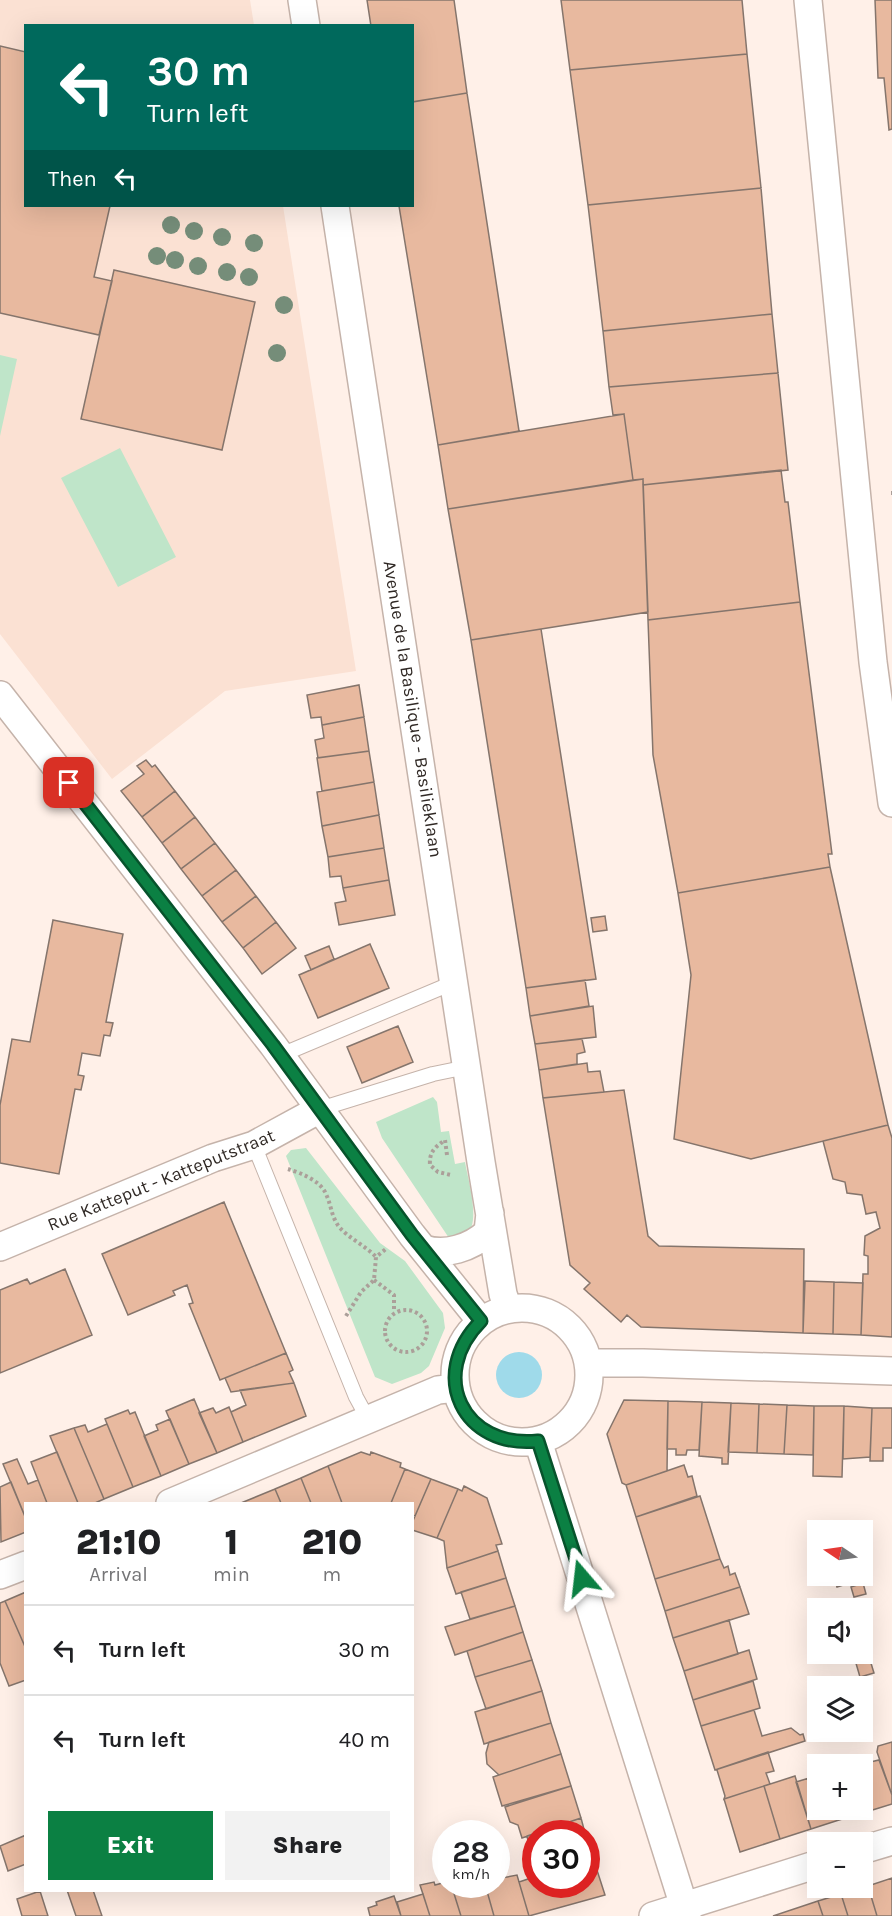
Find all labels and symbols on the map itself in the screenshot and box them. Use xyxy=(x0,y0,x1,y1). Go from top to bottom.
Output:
street label: Avenue de la Basilique - Basilieklaan xyxy=(379,559,447,859)
pin xyxy=(43,757,94,808)
street label: Rue Katteput - Katteputstraat xyxy=(44,1124,278,1236)
north arrow xyxy=(807,1520,873,1586)
position arrow xyxy=(550,1546,614,1610)
speed limit sign: 30 xyxy=(522,1820,600,1898)

